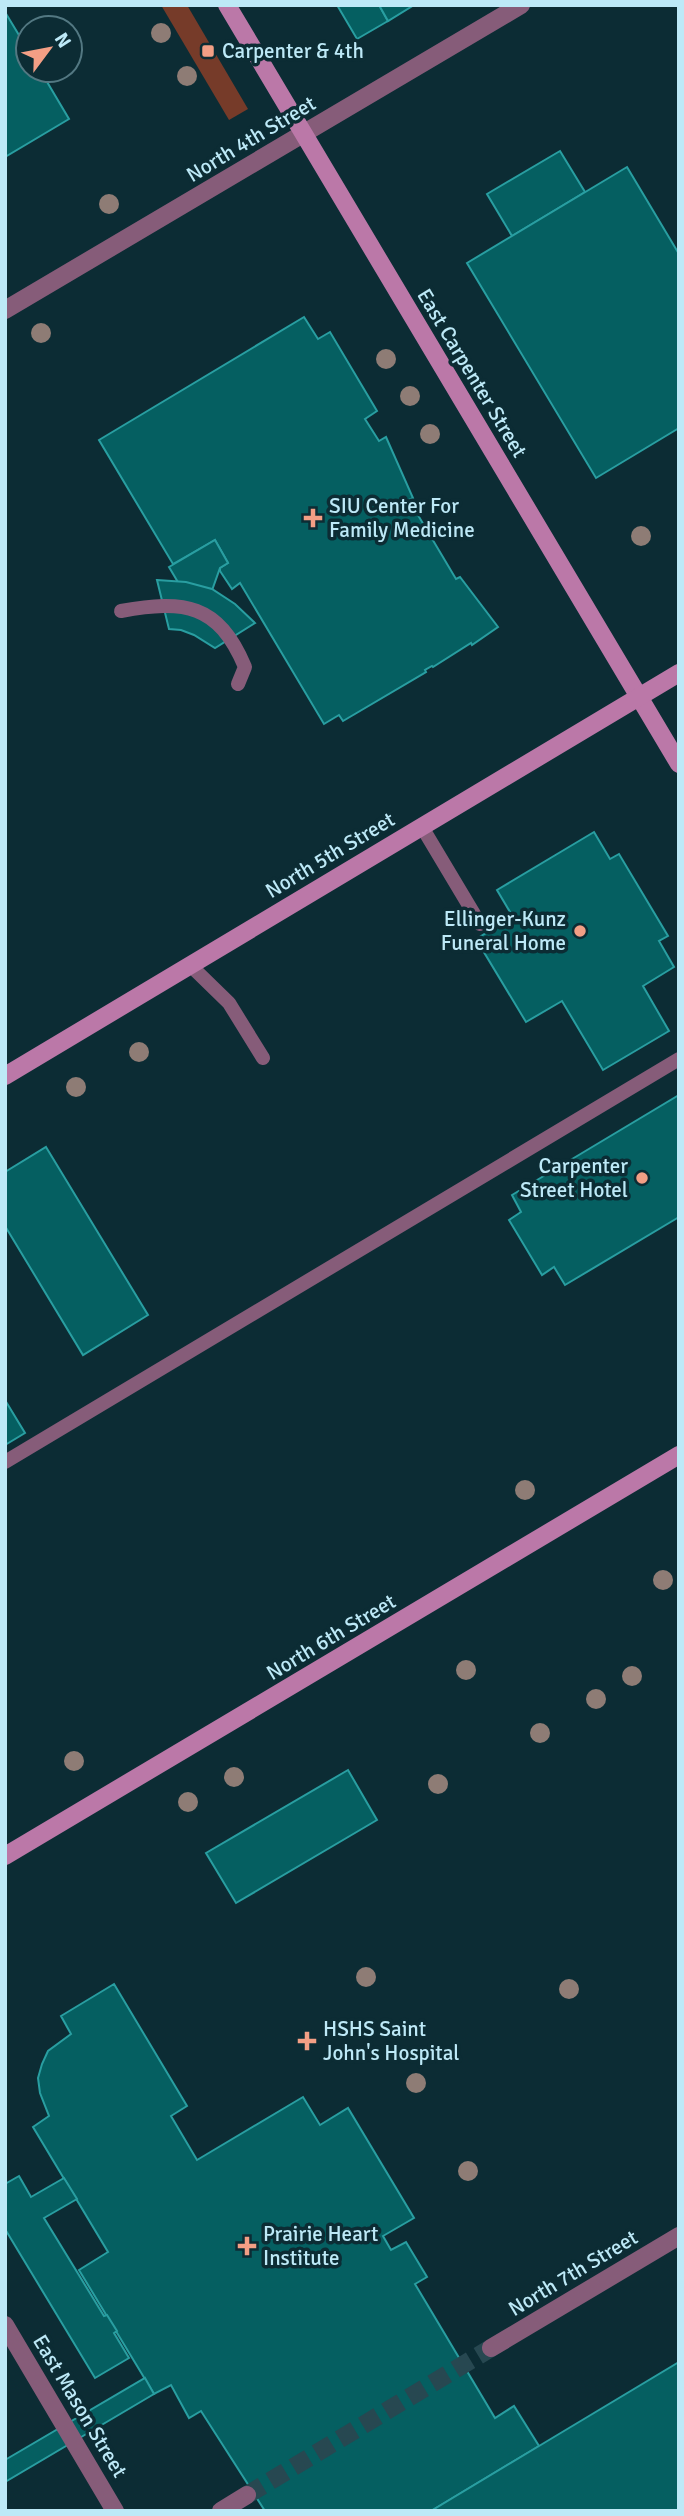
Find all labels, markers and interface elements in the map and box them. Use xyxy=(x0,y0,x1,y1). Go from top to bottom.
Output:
north arrow xyxy=(14,14,84,84)
text: N xyxy=(49,29,76,52)
place label: Carpenter & 4th xyxy=(222,38,364,64)
marker: Carpenter & 4th xyxy=(200,43,216,59)
street label: North 4th Street xyxy=(182,90,320,188)
street label: East Carpenter Street xyxy=(411,284,533,462)
place label: SIU Center For Family Medicine xyxy=(329,493,475,543)
marker: SIU Center For Family Medicine xyxy=(303,508,323,528)
street label: North 5th Street xyxy=(261,806,399,904)
place label: Ellinger-Kunz Funeral Home xyxy=(441,906,566,956)
marker: Ellinger-Kunz Funeral Home xyxy=(572,923,588,939)
place label: Carpenter Street Hotel xyxy=(520,1153,628,1203)
marker: Carpenter Street Hotel xyxy=(634,1170,650,1186)
street label: North 6th Street xyxy=(262,1588,400,1686)
place label: HSHS Saint John's Hospital xyxy=(323,2016,460,2066)
marker: HSHS Saint John's Hospital xyxy=(297,2031,317,2051)
place label: Prairie Heart Institute xyxy=(263,2221,378,2271)
street label: North 7th Street xyxy=(504,2224,642,2322)
marker: Prairie Heart Institute xyxy=(237,2236,257,2256)
street label: East Mason Street xyxy=(27,2330,133,2482)

